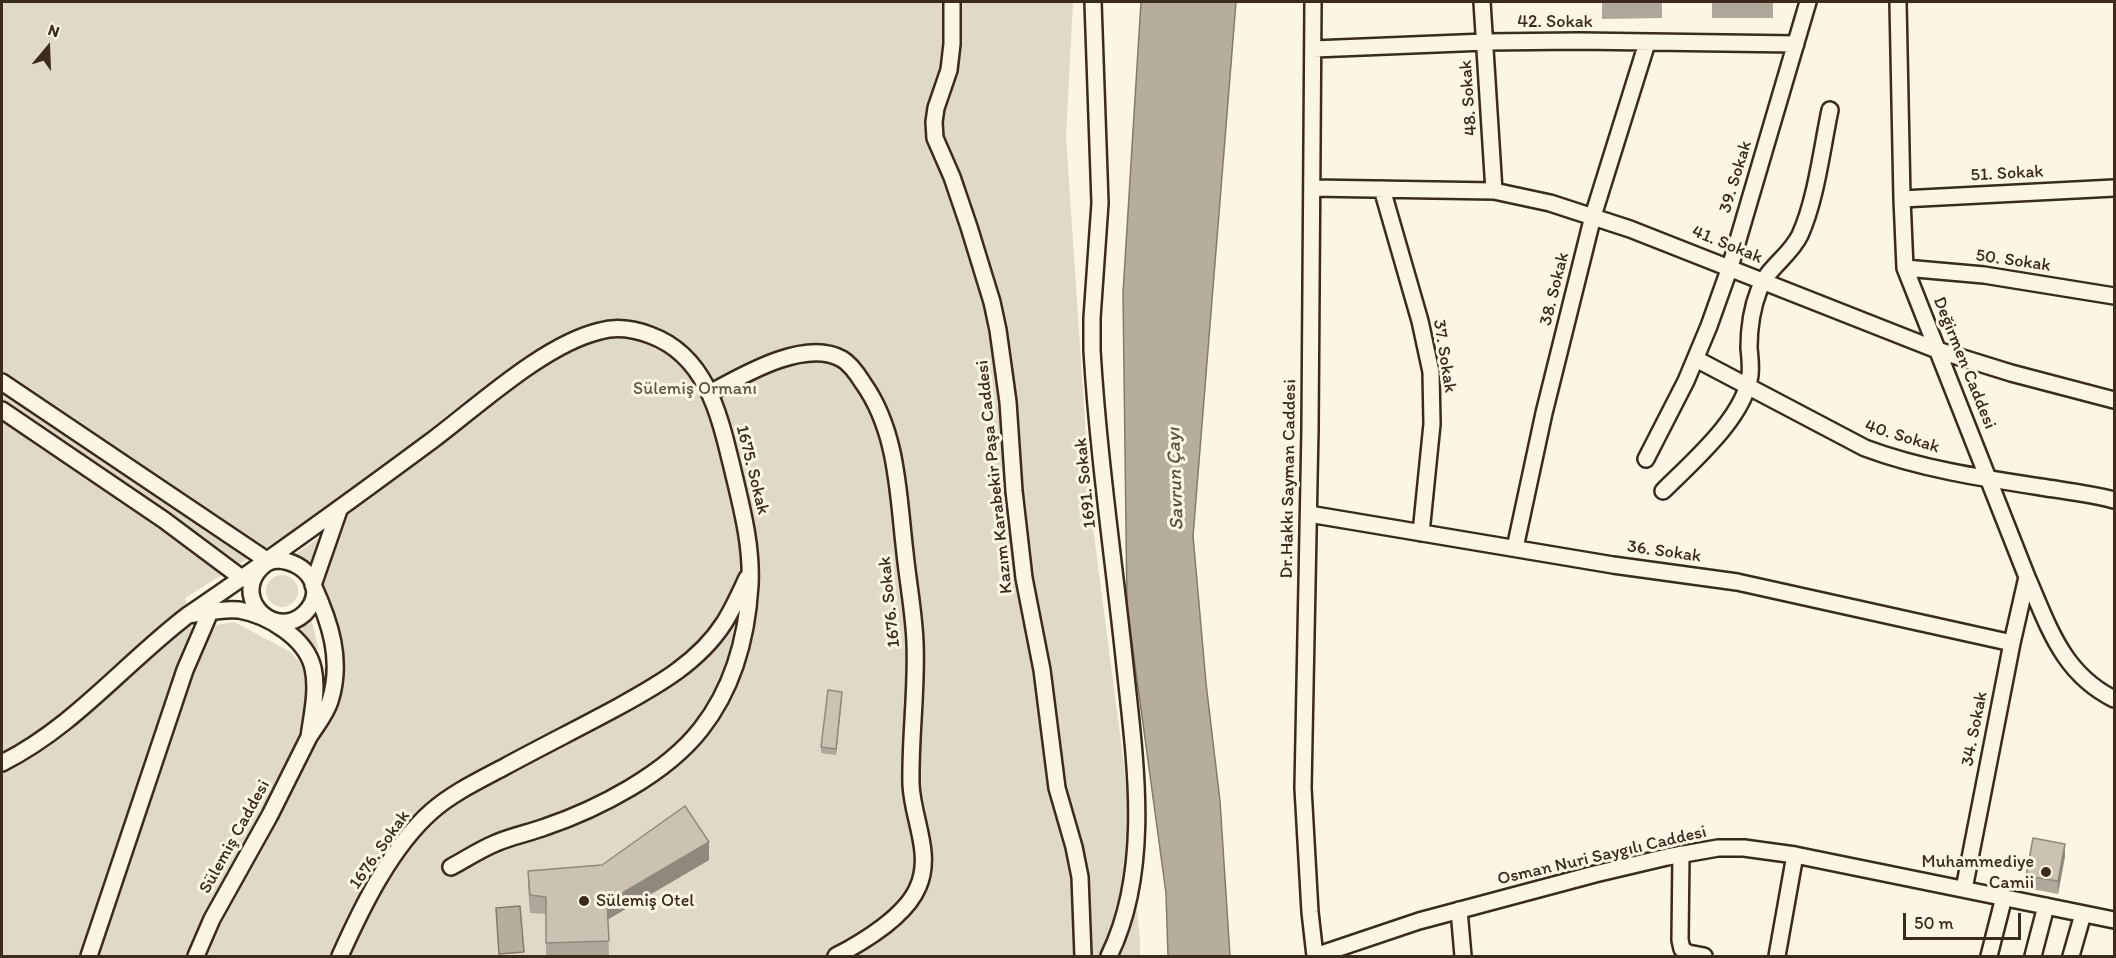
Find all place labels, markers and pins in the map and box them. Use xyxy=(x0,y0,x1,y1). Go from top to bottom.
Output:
place label: Muhammediye Camii xyxy=(1922,851,2034,894)
marker: Muhammediye Camii xyxy=(2039,865,2053,879)
place label: Sülemiş Otel xyxy=(596,890,694,912)
marker: Sülemiş Otel xyxy=(577,894,591,908)

